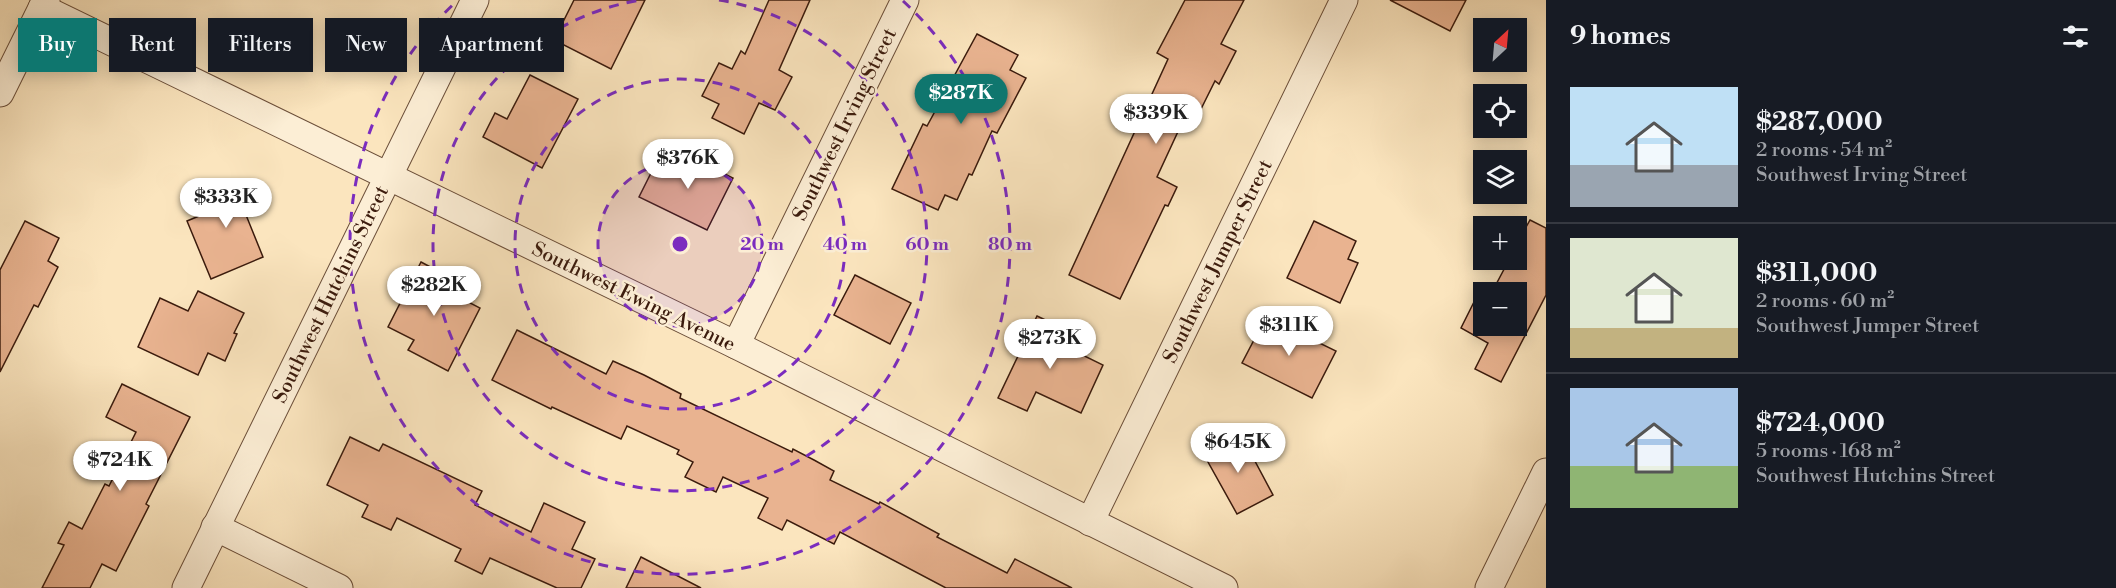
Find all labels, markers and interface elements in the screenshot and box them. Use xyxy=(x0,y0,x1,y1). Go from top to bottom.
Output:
chip: Buy xyxy=(18,18,97,72)
chip: Rent xyxy=(109,18,196,72)
chip: Filters xyxy=(208,18,313,72)
chip: New xyxy=(325,18,407,72)
chip: Apartment xyxy=(419,18,564,72)
north arrow xyxy=(1473,18,1527,72)
map controls xyxy=(1473,18,1527,336)
text: 9 homes xyxy=(1570,20,1671,52)
icon: filters xyxy=(2059,20,2092,53)
street label: Southwest Irving Street xyxy=(788,24,903,225)
pin: $287K xyxy=(919,74,1003,125)
text: $287K xyxy=(929,81,993,106)
button: locate xyxy=(1473,84,1527,138)
pin: $339K xyxy=(1114,94,1198,145)
text: $339K xyxy=(1124,101,1188,126)
text: $287,000 xyxy=(1756,106,1883,138)
icon: home xyxy=(1618,111,1690,183)
text: 2 rooms · 54 m² xyxy=(1756,138,1892,163)
pin: $376K xyxy=(646,139,730,190)
text: $376K xyxy=(656,146,720,171)
button: layers xyxy=(1473,150,1527,204)
street label: Southwest Jumper Street xyxy=(1158,156,1279,367)
text: Southwest Irving Street xyxy=(1756,163,1967,188)
pin: $333K xyxy=(184,178,268,229)
street label: Southwest Hutchins Street xyxy=(268,182,395,408)
text: $333K xyxy=(194,185,258,210)
button: + xyxy=(1473,216,1527,270)
text: 20 m xyxy=(740,233,784,256)
text: 40 m xyxy=(823,233,868,256)
text: 60 m xyxy=(905,233,949,256)
text: 80 m xyxy=(988,233,1033,256)
centre of rings xyxy=(670,234,690,254)
street label: Southwest Ewing Avenue xyxy=(527,237,739,358)
text: $311,000 xyxy=(1756,257,1877,289)
icon: home xyxy=(1618,262,1690,334)
pin: $282K xyxy=(392,266,476,317)
text: $282K xyxy=(401,273,467,298)
button: − xyxy=(1473,282,1527,336)
text: 2 rooms · 60 m² xyxy=(1756,289,1894,314)
pin: $311K xyxy=(1247,306,1331,357)
text: $311K xyxy=(1259,313,1319,338)
text: Southwest Jumper Street xyxy=(1756,314,1979,339)
pin: $273K xyxy=(1008,319,1092,370)
text: $273K xyxy=(1018,326,1082,351)
text: $724,000 xyxy=(1756,407,1885,439)
icon: home xyxy=(1618,412,1690,484)
pin: $645K xyxy=(1196,423,1280,474)
text: $645K xyxy=(1205,430,1271,455)
text: 5 rooms · 168 m² xyxy=(1756,439,1901,464)
pin: $724K xyxy=(78,441,162,492)
text: $724K xyxy=(87,448,153,473)
text: Southwest Hutchins Street xyxy=(1756,464,1995,489)

